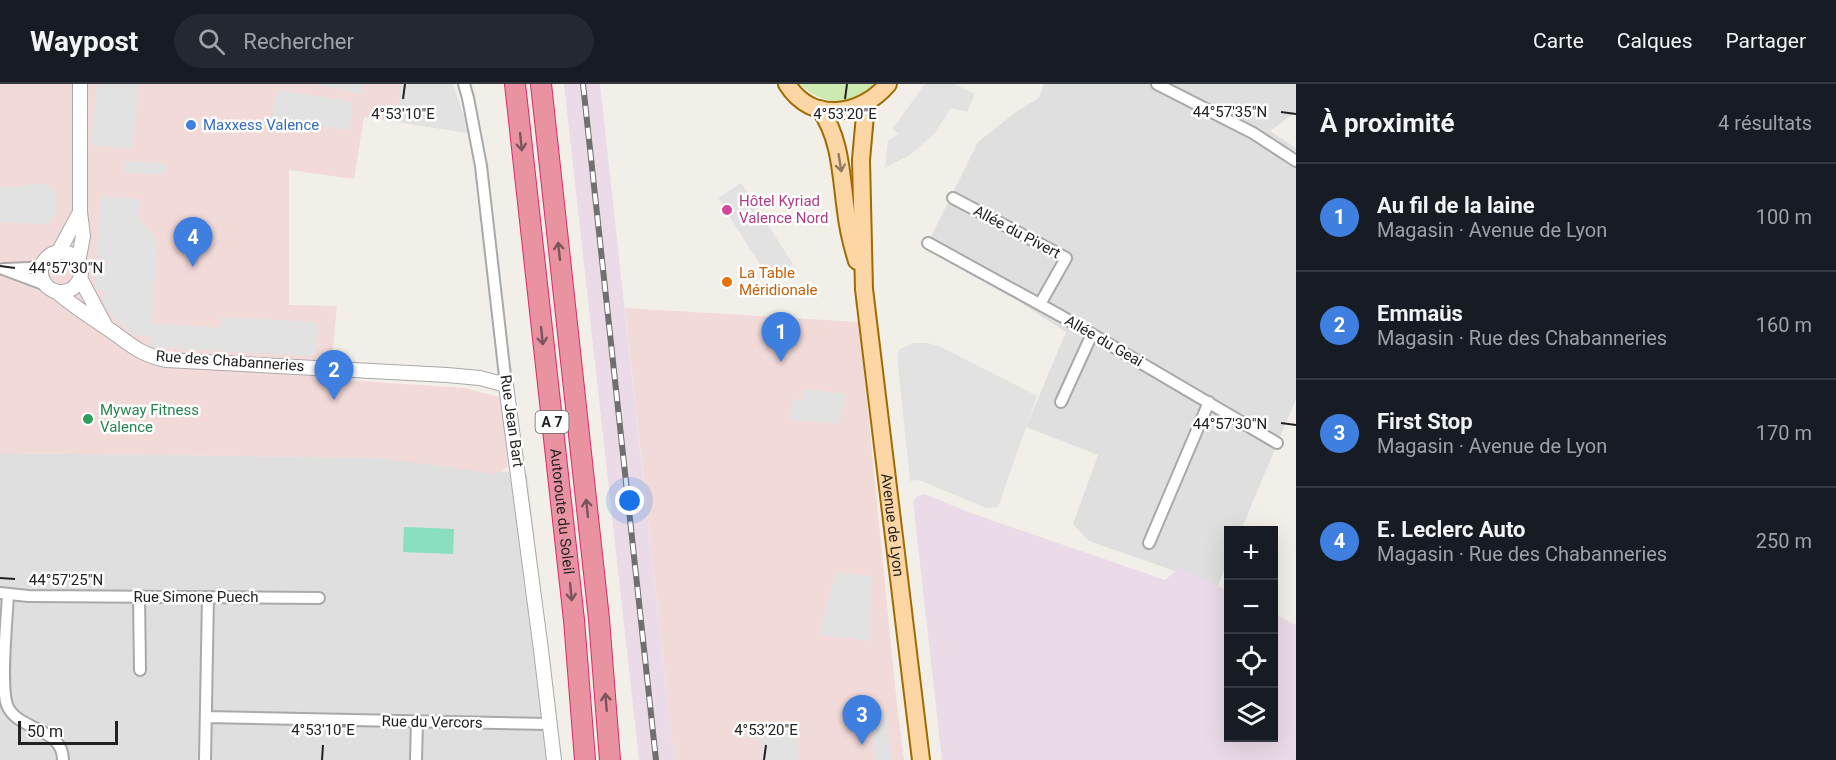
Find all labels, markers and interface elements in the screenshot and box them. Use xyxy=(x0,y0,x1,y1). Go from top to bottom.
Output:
search box xyxy=(174,14,594,68)
text: Waypost xyxy=(30,25,138,58)
icon: search xyxy=(195,25,228,58)
text: Rechercher xyxy=(243,29,354,54)
text: Carte xyxy=(1533,29,1584,53)
text: Calques xyxy=(1617,29,1692,53)
text: Partager xyxy=(1725,29,1806,53)
text: 44°57'35"N xyxy=(1193,103,1267,121)
text: 4°53'10"E xyxy=(371,105,435,123)
text: 4°53'20"E xyxy=(813,105,877,123)
text: À proximité xyxy=(1320,108,1454,138)
text: 4 résultats xyxy=(1718,111,1812,135)
place label: Maxxess Valence xyxy=(203,116,319,134)
marker: Maxxess Valence xyxy=(184,118,198,132)
one-way arrow xyxy=(516,132,527,152)
one-way arrow xyxy=(834,153,845,173)
place label: Hôtel Kyriad Valence Nord xyxy=(739,192,828,227)
text: Au fil de la laine xyxy=(1377,193,1535,218)
street label: Allée du Pivert xyxy=(971,202,1064,262)
marker: Hôtel Kyriad Valence Nord xyxy=(720,203,734,217)
text: 1 xyxy=(1334,205,1345,229)
text: 100 m xyxy=(1756,205,1812,229)
pin: 4 xyxy=(174,218,212,267)
text: Magasin · Avenue de Lyon xyxy=(1377,218,1607,242)
one-way arrow xyxy=(553,242,564,262)
text: 44°57'30"N xyxy=(29,259,103,277)
place label: La Table Méridionale xyxy=(739,264,818,299)
marker: La Table Méridionale xyxy=(720,275,734,289)
text: Emmaüs xyxy=(1377,301,1463,326)
street label: Allée du Geai xyxy=(1062,311,1146,371)
pin: 1 xyxy=(762,312,800,362)
text: 2 xyxy=(1334,313,1345,337)
text: 160 m xyxy=(1756,313,1812,337)
one-way arrow xyxy=(537,326,548,345)
text: Magasin · Rue des Chabanneries xyxy=(1377,326,1667,350)
street label: Rue des Chabanneries xyxy=(155,347,305,375)
pin: 2 xyxy=(314,350,354,400)
street label: Rue Jean Bart xyxy=(497,373,527,469)
place label: Myway Fitness Valence xyxy=(100,401,199,436)
text: First Stop xyxy=(1377,409,1473,434)
road number: A 7 xyxy=(536,411,568,433)
marker: Myway Fitness Valence xyxy=(81,412,95,426)
text: 44°57'30"N xyxy=(1193,415,1267,433)
text: 3 xyxy=(1334,421,1345,445)
text: 170 m xyxy=(1756,421,1812,445)
text: Magasin · Avenue de Lyon xyxy=(1377,434,1607,458)
street label: Autoroute du Soleil xyxy=(546,448,578,575)
street label: Avenue de Lyon xyxy=(877,472,908,578)
your location xyxy=(615,486,644,515)
one-way arrow xyxy=(581,498,592,518)
text: E. Leclerc Auto xyxy=(1377,517,1526,542)
map controls xyxy=(1224,526,1278,742)
button: + xyxy=(1224,526,1278,580)
text: 4 xyxy=(1334,529,1345,553)
text: 250 m xyxy=(1756,529,1812,553)
text: Magasin · Rue des Chabanneries xyxy=(1377,542,1667,566)
text: 44°57'25"N xyxy=(29,571,103,589)
button: − xyxy=(1224,580,1278,634)
one-way arrow xyxy=(566,582,577,602)
street label: Rue Simone Puech xyxy=(133,588,259,606)
button: locate xyxy=(1224,634,1278,688)
button: layers xyxy=(1224,688,1278,742)
one-way arrow xyxy=(600,692,611,712)
pin: 3 xyxy=(842,696,882,745)
street label: Rue du Vercors xyxy=(381,712,483,732)
scale bar xyxy=(18,718,118,746)
text: 4°53'10"E xyxy=(291,721,355,739)
text: 4°53'20"E xyxy=(734,721,798,739)
text: 50 m xyxy=(27,722,63,741)

